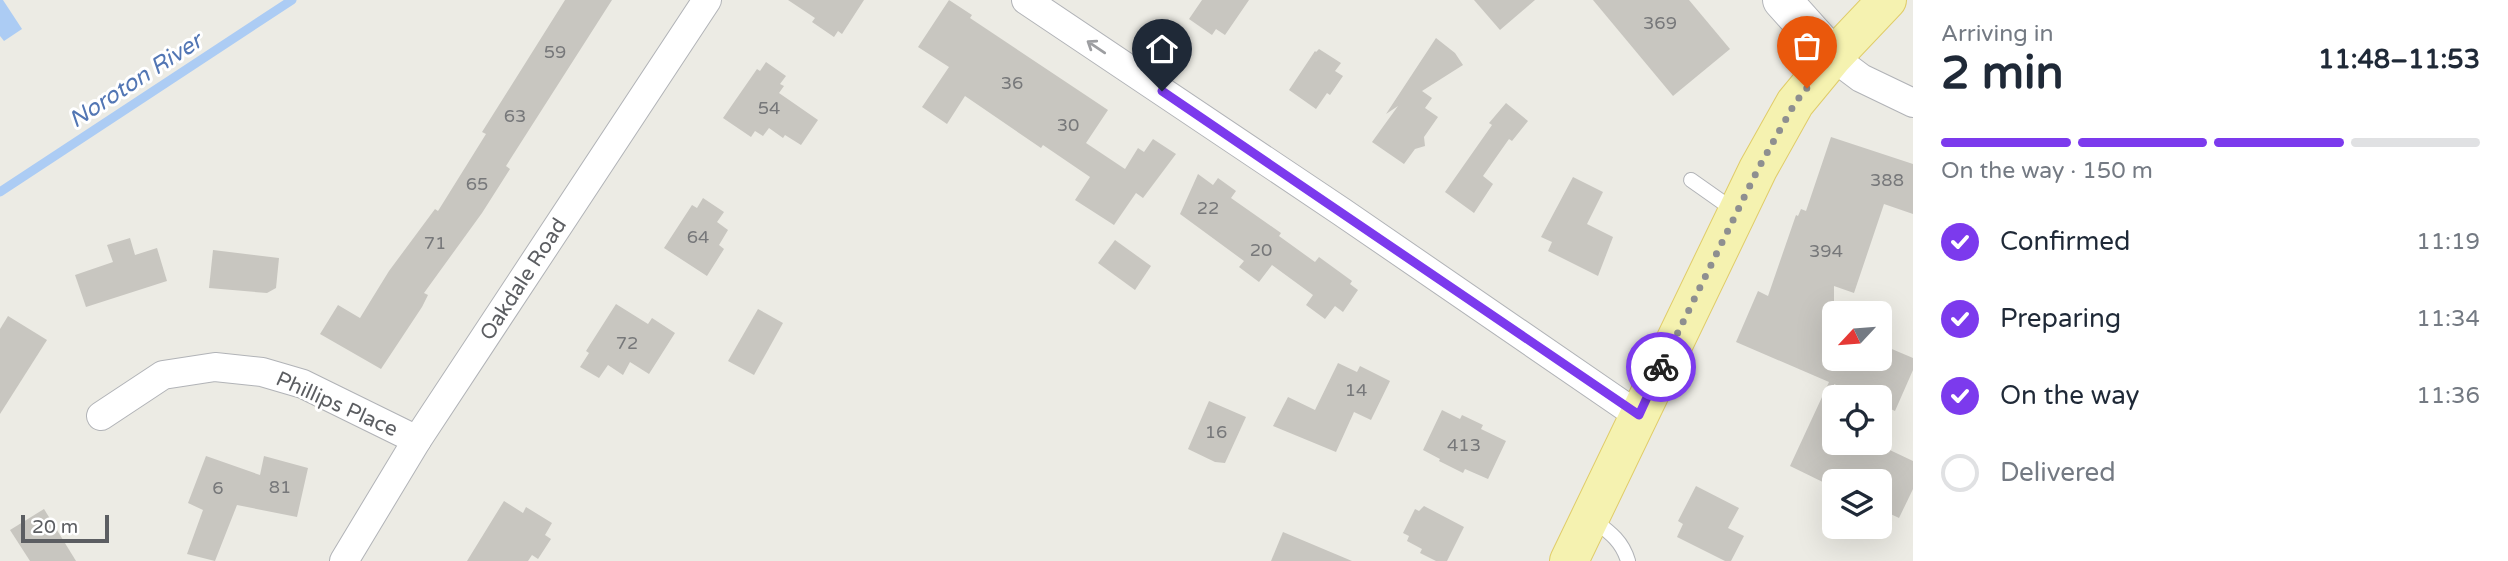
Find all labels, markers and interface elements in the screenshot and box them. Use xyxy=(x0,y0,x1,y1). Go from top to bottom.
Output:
house number: 369 xyxy=(1643,12,1677,34)
pin xyxy=(1777,16,1837,88)
pin xyxy=(1132,19,1192,91)
text: Arriving in xyxy=(1941,20,2054,48)
water label: Noroton River xyxy=(64,26,210,134)
icon: bag xyxy=(1788,27,1826,65)
icon: home xyxy=(1143,30,1181,68)
one-way arrow xyxy=(1087,40,1106,54)
house number: 59 xyxy=(544,41,566,63)
text: 11:48–11:53 xyxy=(2318,44,2480,75)
text: 2 min xyxy=(1941,46,2064,101)
house number: 36 xyxy=(1001,72,1023,94)
house number: 54 xyxy=(758,97,780,119)
house number: 63 xyxy=(504,105,526,127)
house number: 30 xyxy=(1057,114,1079,136)
text: On the way · 150 m xyxy=(1941,157,2153,185)
house number: 388 xyxy=(1870,169,1904,191)
house number: 65 xyxy=(466,173,488,195)
house number: 22 xyxy=(1197,197,1219,219)
street label: Oakdale Road xyxy=(475,214,572,345)
icon: check xyxy=(1941,223,1979,261)
house number: 64 xyxy=(687,226,709,248)
text: Confirmed xyxy=(2000,226,2130,257)
text: 11:19 xyxy=(2416,228,2480,256)
house number: 71 xyxy=(424,232,446,254)
house number: 20 xyxy=(1250,239,1272,261)
house number: 394 xyxy=(1809,240,1843,262)
icon: check xyxy=(1941,300,1979,338)
north arrow xyxy=(1822,301,1892,371)
map controls xyxy=(1822,301,1892,539)
text: Preparing xyxy=(2000,303,2121,334)
text: 11:34 xyxy=(2416,305,2480,333)
house number: 72 xyxy=(616,332,638,354)
courier xyxy=(1626,332,1696,402)
icon: bike xyxy=(1642,348,1680,386)
street label: Phillips Place xyxy=(272,366,402,442)
icon: check xyxy=(1941,377,1979,415)
house number: 14 xyxy=(1345,379,1367,401)
text: On the way xyxy=(2000,380,2140,411)
text: 11:36 xyxy=(2416,382,2480,410)
button: locate xyxy=(1822,385,1892,455)
house number: 16 xyxy=(1205,421,1227,443)
house number: 413 xyxy=(1447,434,1481,456)
text: Delivered xyxy=(2000,457,2116,488)
button: layers xyxy=(1822,469,1892,539)
house number: 81 xyxy=(269,476,291,498)
house number: 6 xyxy=(212,477,224,499)
scale bar xyxy=(21,512,108,544)
text: 20 m xyxy=(32,516,78,538)

